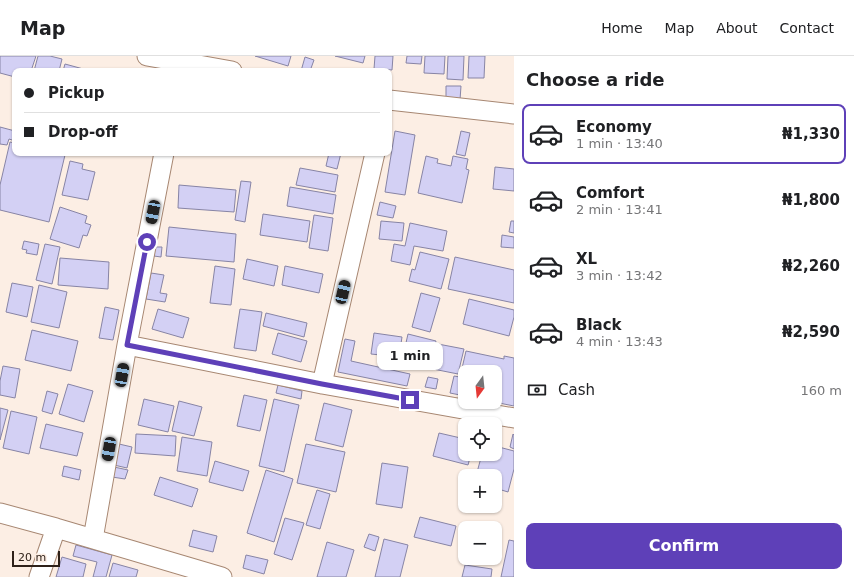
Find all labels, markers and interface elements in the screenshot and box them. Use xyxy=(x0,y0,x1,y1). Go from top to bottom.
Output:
text: Map xyxy=(20,17,65,39)
text: Home xyxy=(601,20,643,36)
text: Map xyxy=(665,20,694,36)
text: About xyxy=(716,20,758,36)
text: Contact xyxy=(780,20,834,36)
text: Choose a ride xyxy=(526,69,665,90)
text: Pickup xyxy=(48,84,104,102)
icon: car xyxy=(528,116,564,152)
text: Economy xyxy=(576,118,652,136)
text: Drop-off xyxy=(48,123,118,141)
text: ₦1,330 xyxy=(782,125,840,143)
text: 1 min · 13:40 xyxy=(576,136,663,151)
icon: car xyxy=(528,182,564,218)
text: Comfort xyxy=(576,184,644,202)
text: ₦1,800 xyxy=(782,191,840,209)
car xyxy=(145,199,161,225)
text: 2 min · 13:41 xyxy=(576,202,663,217)
route start xyxy=(138,233,156,251)
icon: car xyxy=(528,248,564,284)
text: XL xyxy=(576,250,597,268)
text: ₦2,260 xyxy=(782,257,840,275)
text: 3 min · 13:42 xyxy=(576,268,663,283)
car xyxy=(334,279,352,305)
icon: car xyxy=(528,314,564,350)
text: Black xyxy=(576,316,622,334)
text: ₦2,590 xyxy=(782,323,840,341)
text: 4 min · 13:43 xyxy=(576,334,663,349)
callout: 1 min xyxy=(377,342,443,370)
text: 1 min xyxy=(390,348,430,363)
car xyxy=(114,362,130,388)
north arrow xyxy=(458,365,502,409)
map controls xyxy=(458,365,502,565)
icon: cash xyxy=(526,379,548,401)
text: Cash xyxy=(558,381,595,399)
text: 160 m xyxy=(800,383,842,398)
route end xyxy=(401,391,419,409)
button: locate xyxy=(458,417,502,461)
car xyxy=(101,436,117,462)
button: + xyxy=(458,469,502,513)
button: − xyxy=(458,521,502,565)
button: Confirm xyxy=(526,523,842,569)
scale bar xyxy=(12,549,60,568)
text: 20 m xyxy=(18,551,46,564)

